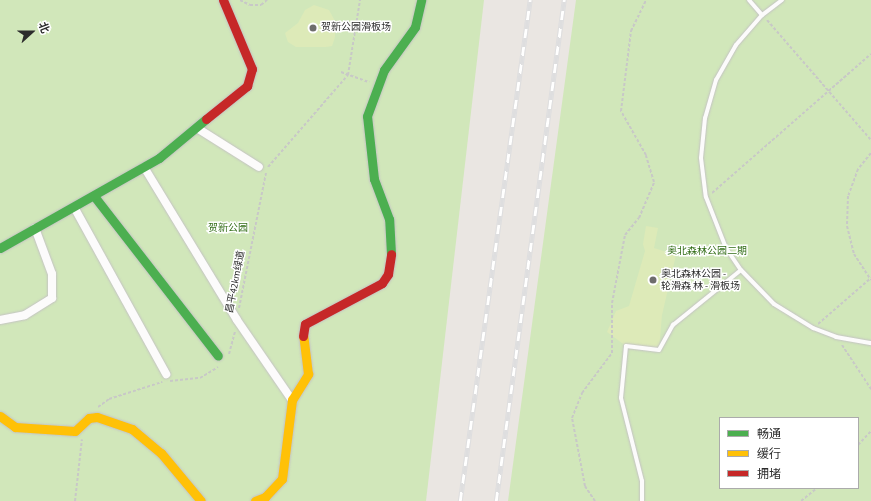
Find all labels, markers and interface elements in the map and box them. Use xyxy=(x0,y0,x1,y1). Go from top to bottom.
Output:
north arrow xyxy=(12,12,52,52)
text: 北 xyxy=(35,20,53,35)
place label: 贺新公园滑板场 xyxy=(321,22,391,34)
marker: 贺新公园滑板场 xyxy=(308,23,318,33)
park label: 贺新公园 xyxy=(208,223,248,235)
park label: 奥北森林公园二期 xyxy=(667,246,747,258)
street label: 昌平42km绿道 xyxy=(224,250,248,314)
place label: 奥北森林公园 - 轮滑森 林 - 滑板场 xyxy=(661,268,740,292)
marker: 奥北森林公园 - 轮滑森 林 - 滑板场 xyxy=(648,275,658,285)
legend xyxy=(719,417,859,489)
text: 畅通 xyxy=(757,426,781,443)
text: 缓行 xyxy=(757,446,781,463)
text: 拥堵 xyxy=(757,466,781,483)

